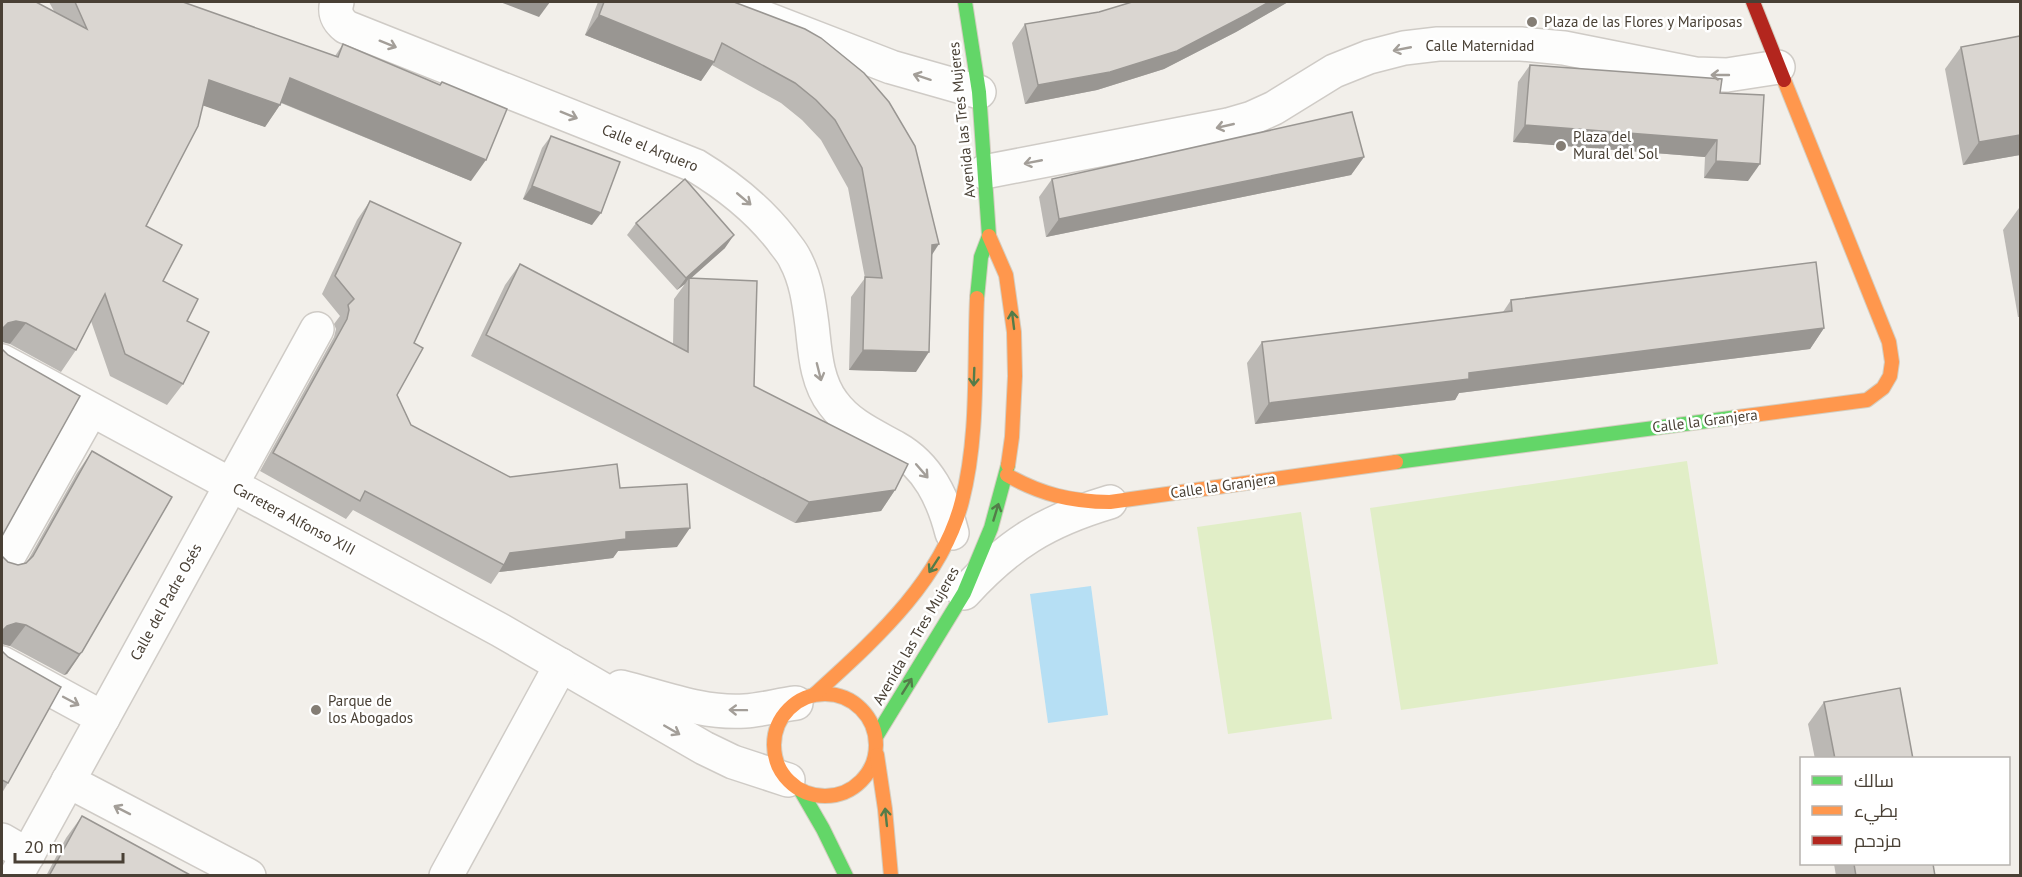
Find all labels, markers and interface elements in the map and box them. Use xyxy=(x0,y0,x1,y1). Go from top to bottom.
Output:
place label: Plaza de las Flores y Mariposas xyxy=(1544,12,1742,31)
marker: Plaza de las Flores y Mariposas xyxy=(1525,15,1539,29)
street label: Calle Maternidad xyxy=(1426,36,1534,55)
one-way arrow xyxy=(378,39,397,50)
street label: Avenida las Tres Mujeres xyxy=(944,41,979,199)
one-way arrow xyxy=(1393,44,1412,55)
one-way arrow xyxy=(1710,69,1730,80)
one-way arrow xyxy=(913,71,932,82)
one-way arrow xyxy=(560,111,578,122)
street label: Calle el Arquero xyxy=(599,120,701,176)
one-way arrow xyxy=(1215,120,1234,132)
place label: Plaza del Mural del Sol xyxy=(1573,127,1659,163)
marker: Plaza del Mural del Sol xyxy=(1554,139,1568,153)
one-way arrow xyxy=(1024,157,1044,168)
one-way arrow xyxy=(736,193,752,206)
one-way arrow xyxy=(1007,310,1018,330)
one-way arrow xyxy=(814,362,825,381)
one-way arrow xyxy=(968,367,980,387)
street label: Calle la Granjera xyxy=(1651,405,1759,436)
one-way arrow xyxy=(915,463,929,478)
street label: Calle la Granjera xyxy=(1169,469,1277,502)
street label: Carretera Alfonso XIII xyxy=(230,478,359,559)
one-way arrow xyxy=(991,503,1002,522)
street label: Calle del Padre Osés xyxy=(126,540,206,664)
one-way arrow xyxy=(927,556,939,573)
street label: Avenida las Tres Mujeres xyxy=(868,563,963,708)
one-way arrow xyxy=(901,677,914,694)
place label: Parque de los Abogados xyxy=(328,691,413,727)
one-way arrow xyxy=(61,696,79,707)
marker: Parque de los Abogados xyxy=(309,703,323,717)
one-way arrow xyxy=(728,705,748,716)
one-way arrow xyxy=(663,725,680,737)
legend xyxy=(1800,757,2010,865)
text: سالك xyxy=(1854,769,1894,792)
text: بطيء xyxy=(1854,799,1898,825)
one-way arrow xyxy=(114,804,132,815)
one-way arrow xyxy=(880,808,891,828)
scale bar xyxy=(15,826,123,864)
text: مزدحم xyxy=(1854,829,1902,853)
text: 20 m xyxy=(24,835,63,858)

